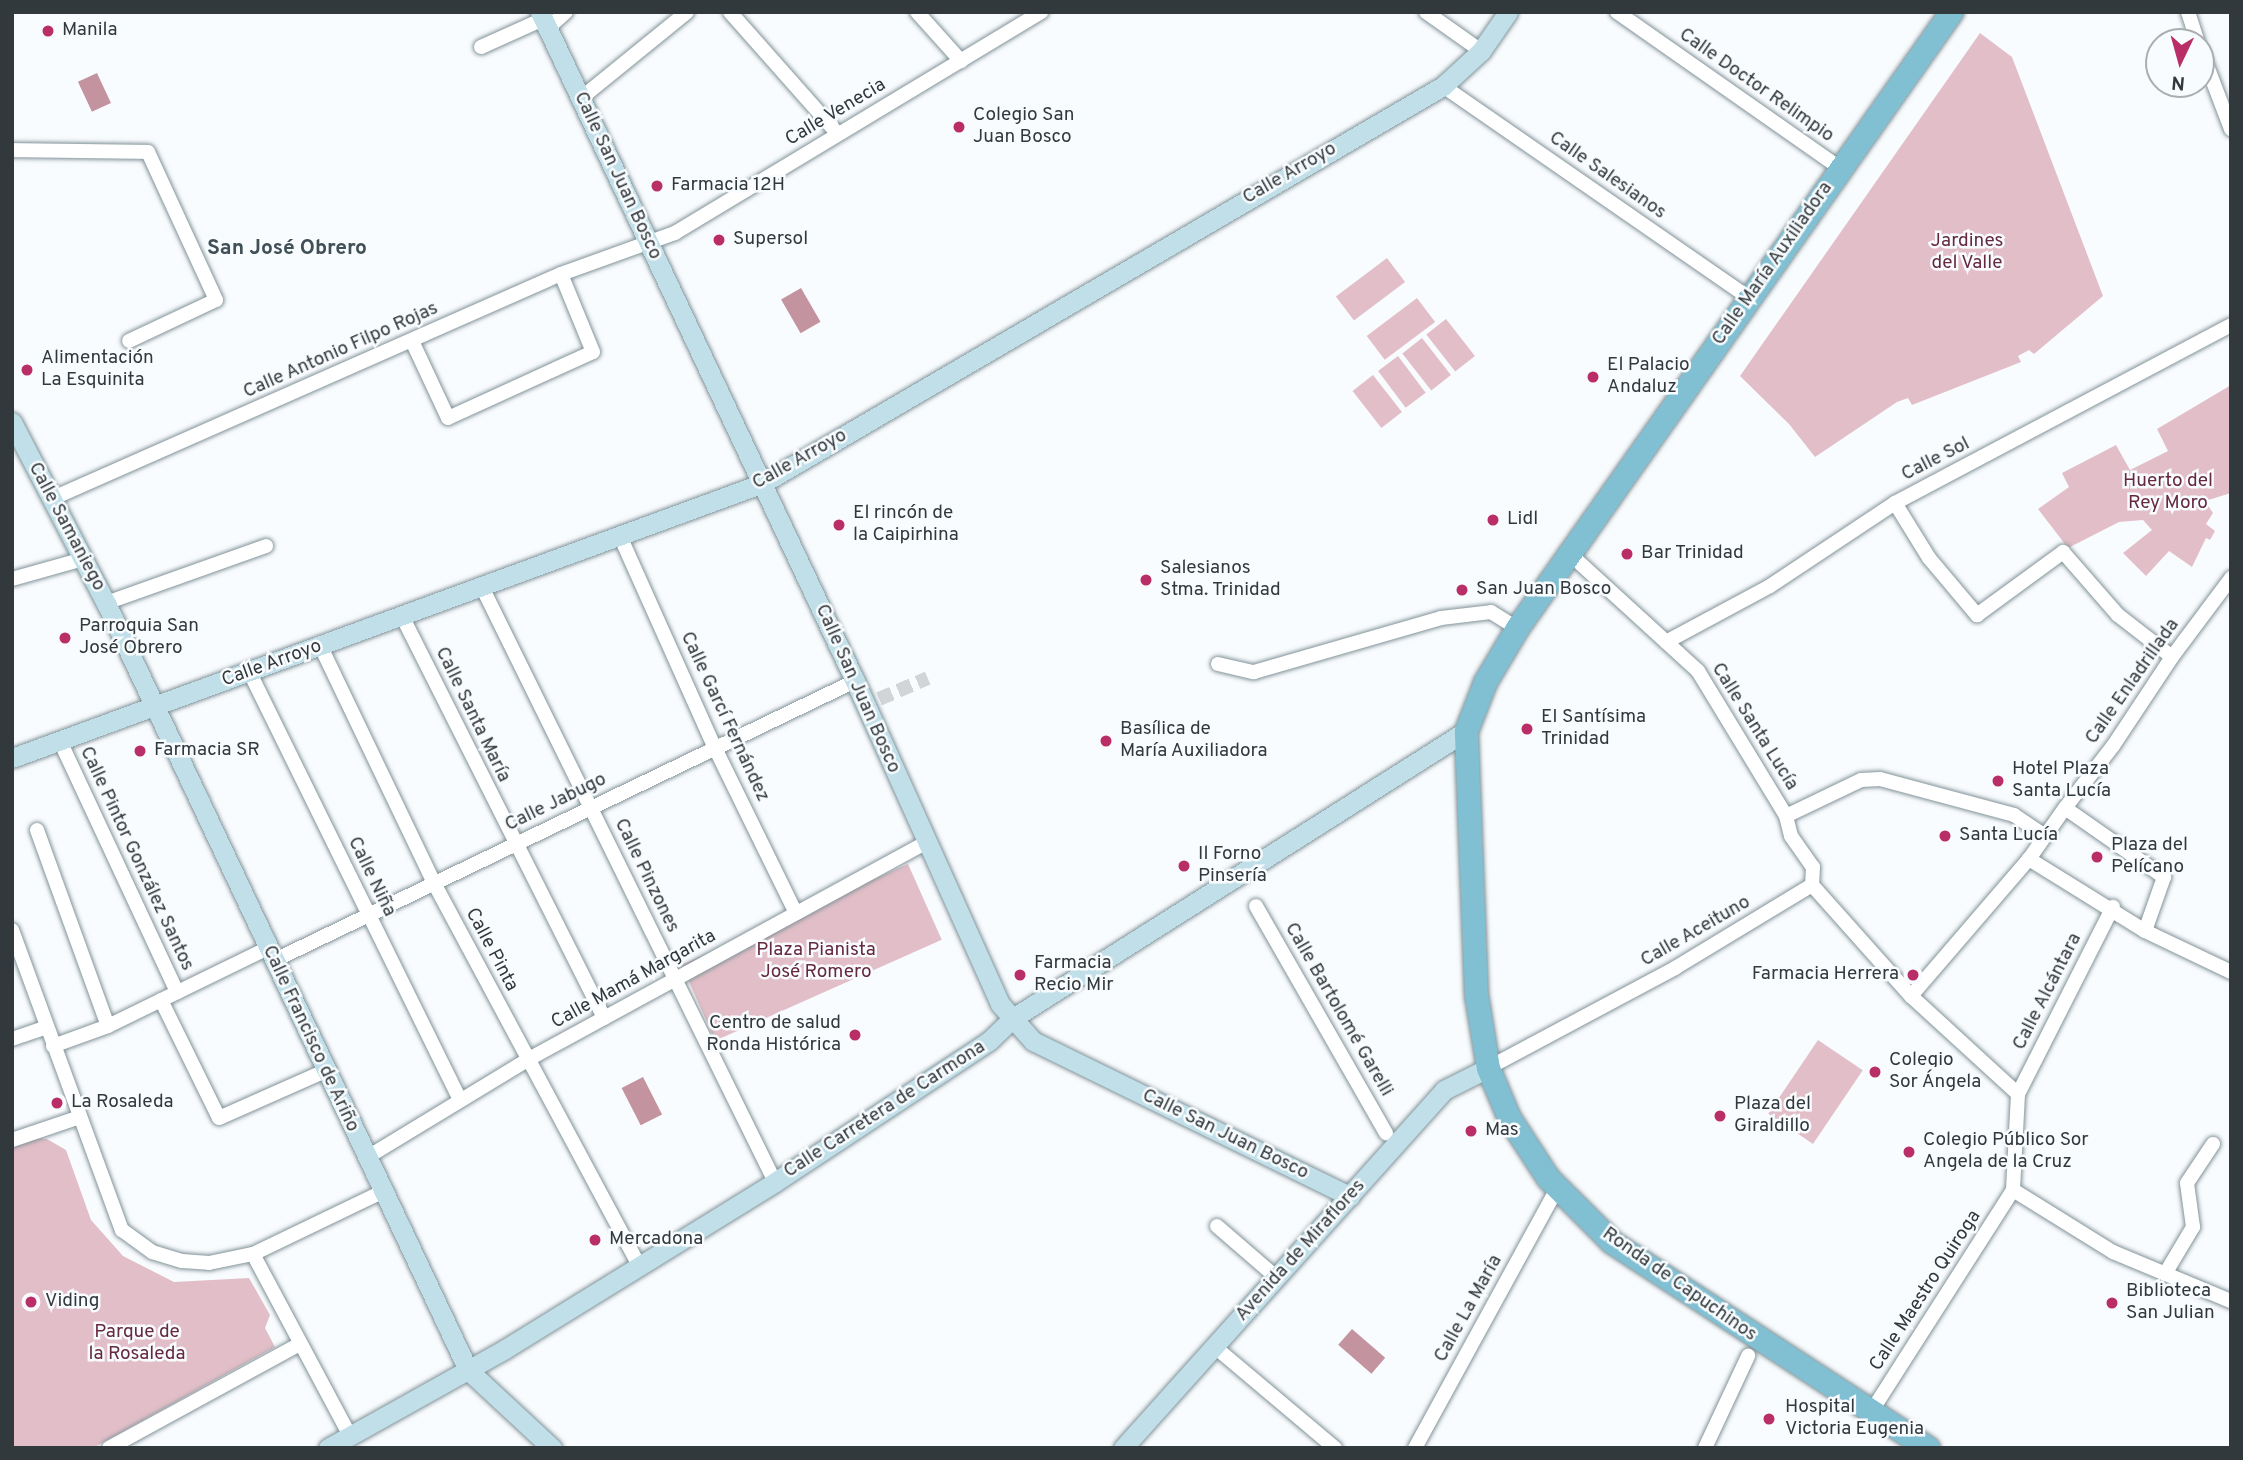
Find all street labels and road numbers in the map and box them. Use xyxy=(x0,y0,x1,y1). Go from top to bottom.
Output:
street label: Calle Doctor Relimpio xyxy=(1674,24,1838,148)
street label: Calle Venecia xyxy=(781,74,891,152)
street label: Calle San Juan Bosco xyxy=(568,89,666,263)
street label: Calle Salesianos xyxy=(1544,127,1670,225)
street label: Calle Arroyo xyxy=(1239,138,1341,210)
street label: Calle María Auxiliadora xyxy=(1708,178,1838,350)
street label: Calle Antonio Filpo Rojas xyxy=(240,298,442,404)
street label: Calle Arroyo xyxy=(749,425,851,495)
street label: Calle Sol xyxy=(1898,433,1974,487)
street label: Calle Samaniego xyxy=(23,459,109,595)
street label: Calle San Juan Bosco xyxy=(810,601,904,777)
street label: Calle Enladrillada xyxy=(2081,615,2185,749)
street label: Calle Garcí Fernández xyxy=(675,628,773,806)
street label: Calle Arroyo xyxy=(219,635,325,693)
street label: Calle Santa María xyxy=(429,644,515,786)
street label: Calle Santa Lucía xyxy=(1706,659,1802,795)
street label: Calle Pintor González Santos xyxy=(74,743,198,975)
street label: Calle Jabugo xyxy=(502,769,610,837)
street label: Calle Pinzones xyxy=(609,815,683,937)
street label: Calle Niña xyxy=(342,833,400,921)
street label: Calle Aceituno xyxy=(1637,891,1755,973)
street label: Calle Pinta xyxy=(460,904,522,996)
street label: Calle Bartolomé Garelli xyxy=(1279,919,1397,1101)
street label: Calle Mamá Margarita xyxy=(548,925,720,1035)
street label: Calle Alcántara xyxy=(2009,929,2087,1055)
street label: Calle Francisco de Ariño xyxy=(257,942,363,1136)
street label: Calle Carretera de Carmona xyxy=(780,1036,990,1184)
street label: Calle San Juan Bosco xyxy=(1138,1085,1312,1185)
street label: Avenida de Miraflores xyxy=(1231,1175,1371,1327)
street label: Calle Maestro Quiroga xyxy=(1865,1206,1987,1376)
street label: Ronda de Capuchinos xyxy=(1597,1223,1761,1347)
street label: Calle La María xyxy=(1430,1251,1508,1367)

